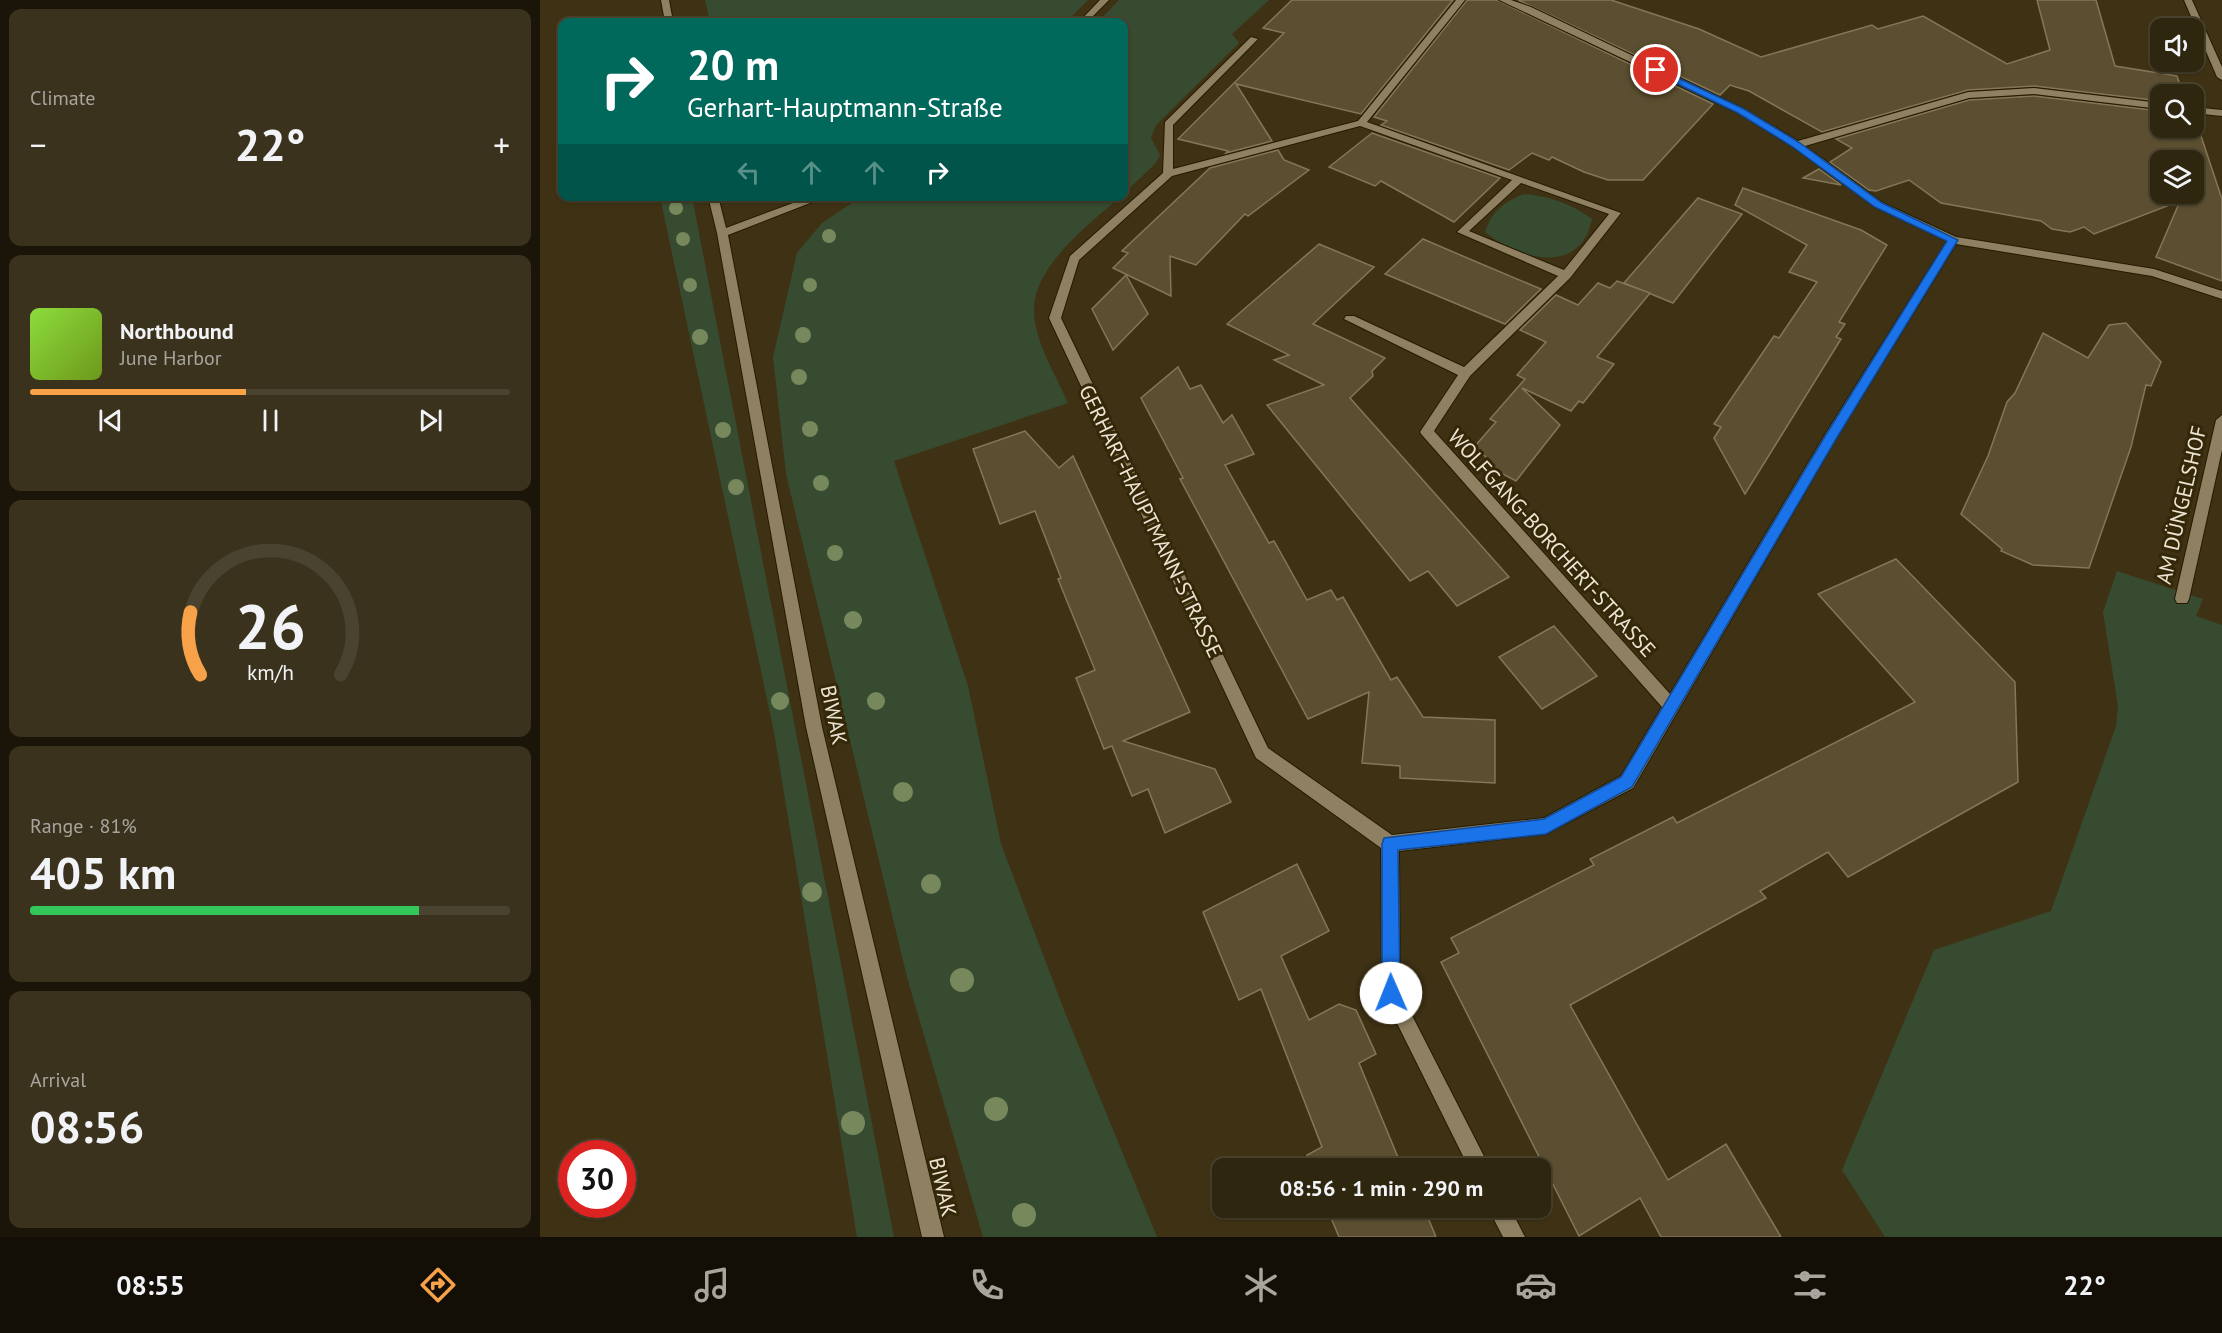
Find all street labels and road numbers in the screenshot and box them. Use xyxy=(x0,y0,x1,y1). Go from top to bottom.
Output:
street label: GERHART-HAUPTMANN-STRASSE xyxy=(1073,380,1229,662)
street label: WOLFGANG-BORCHERT-STRASSE xyxy=(1442,423,1662,663)
street label: AM DÜNGELSHOF xyxy=(2150,423,2212,587)
street label: BIWAK xyxy=(815,683,854,747)
street label: BIWAK xyxy=(923,1155,963,1220)

